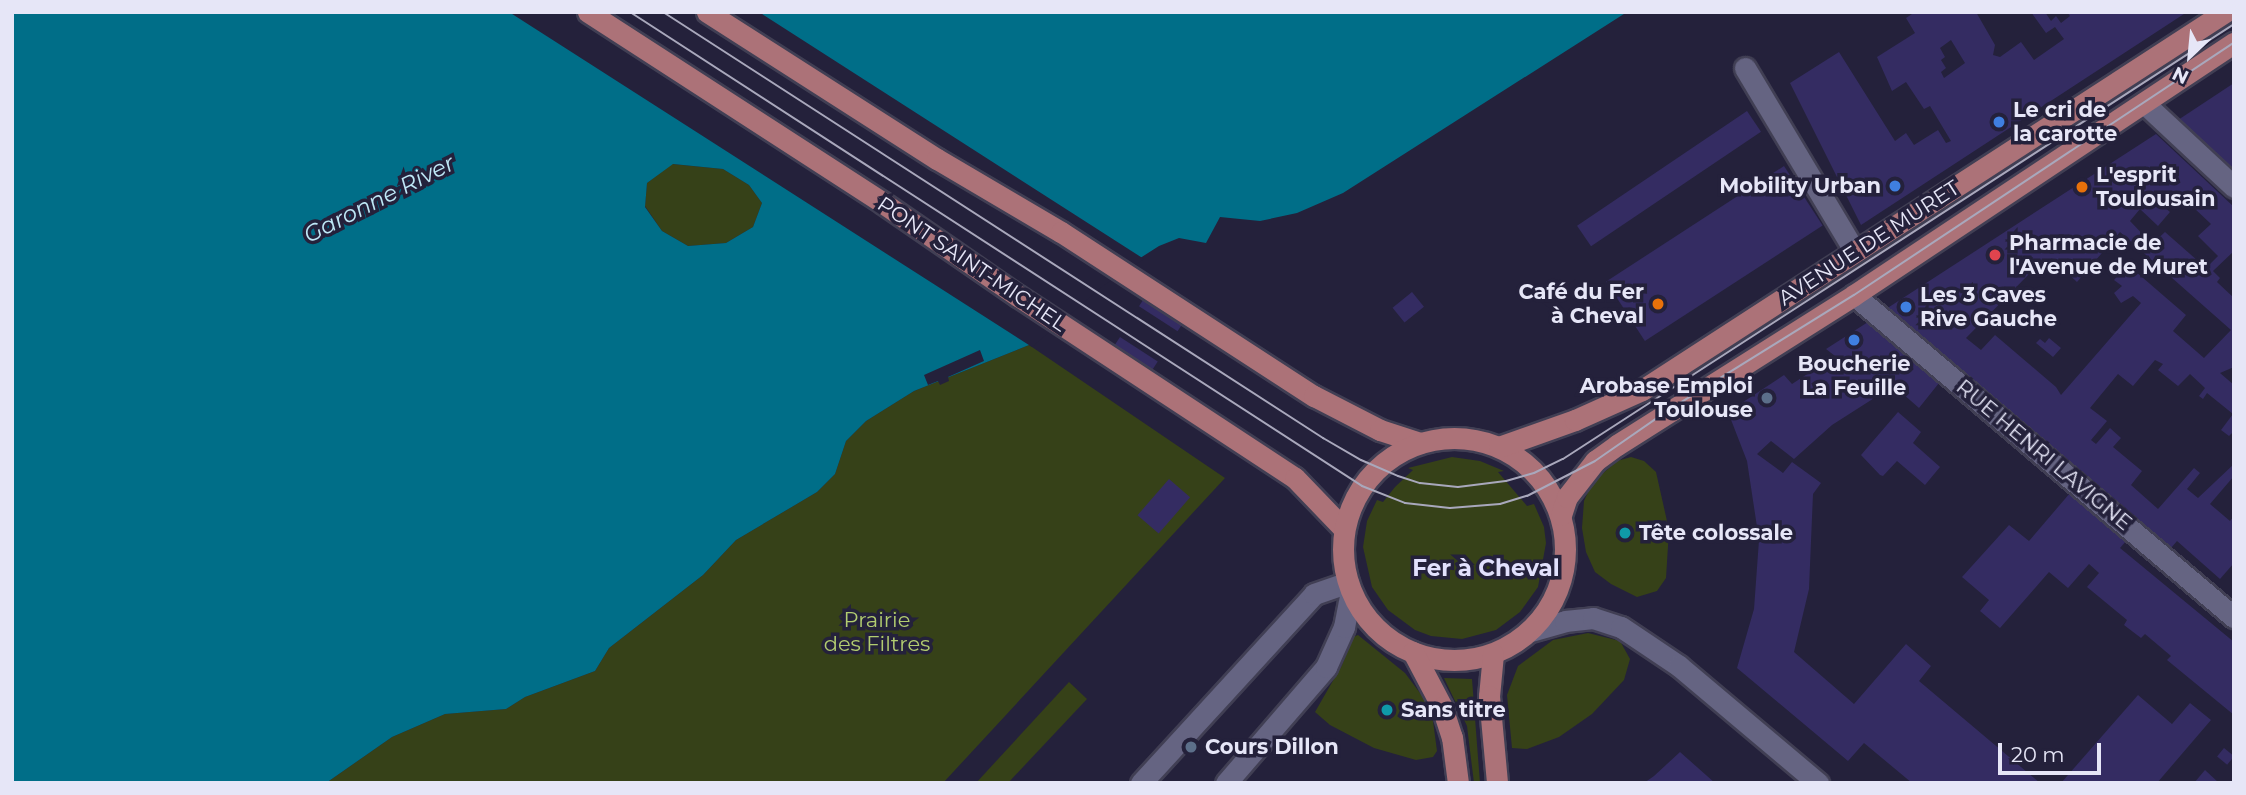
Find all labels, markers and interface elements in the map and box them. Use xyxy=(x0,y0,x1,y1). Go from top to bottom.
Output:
north arrow xyxy=(2155,21,2225,91)
text: N xyxy=(2169,62,2193,89)
place label: Le cri de la carotte xyxy=(2013,97,2117,147)
marker: Le cri de la carotte xyxy=(1991,114,2007,130)
water label: Garonne River xyxy=(299,149,459,249)
place label: L'esprit Toulousain xyxy=(2096,162,2215,212)
place label: Mobility Urban xyxy=(1719,173,1881,199)
street label: AVENUE DE MURET xyxy=(1774,175,1964,311)
marker: Mobility Urban xyxy=(1887,178,1903,194)
marker: L'esprit Toulousain xyxy=(2074,179,2090,195)
street label: PONT SAINT-MICHEL xyxy=(873,191,1071,337)
place label: Pharmacie de l'Avenue de Muret xyxy=(2009,230,2208,280)
marker: Pharmacie de l'Avenue de Muret xyxy=(1987,247,2003,263)
place label: Café du Fer à Cheval xyxy=(1518,279,1644,329)
place label: Les 3 Caves Rive Gauche xyxy=(1920,282,2057,332)
marker: Café du Fer à Cheval xyxy=(1650,296,1666,312)
marker: Les 3 Caves Rive Gauche xyxy=(1898,299,1914,315)
marker: Boucherie La Feuille xyxy=(1846,332,1862,348)
place label: Boucherie La Feuille xyxy=(1798,351,1910,401)
place label: Arobase Emploi Toulouse xyxy=(1580,373,1753,423)
street label: RUE HENRI LAVIGNE xyxy=(1951,374,2137,536)
marker: Arobase Emploi Toulouse xyxy=(1759,390,1775,406)
place label: Tête colossale xyxy=(1639,520,1793,546)
marker: Tête colossale xyxy=(1617,525,1633,541)
district label: Fer à Cheval xyxy=(1412,554,1560,582)
park label: Prairie des Filtres xyxy=(824,607,930,657)
place label: Sans titre xyxy=(1401,697,1506,723)
marker: Sans titre xyxy=(1379,702,1395,718)
scale bar xyxy=(2001,728,2104,772)
place label: Cours Dillon xyxy=(1205,734,1339,760)
marker: Cours Dillon xyxy=(1183,739,1199,755)
text: 20 m xyxy=(2011,742,2065,767)

